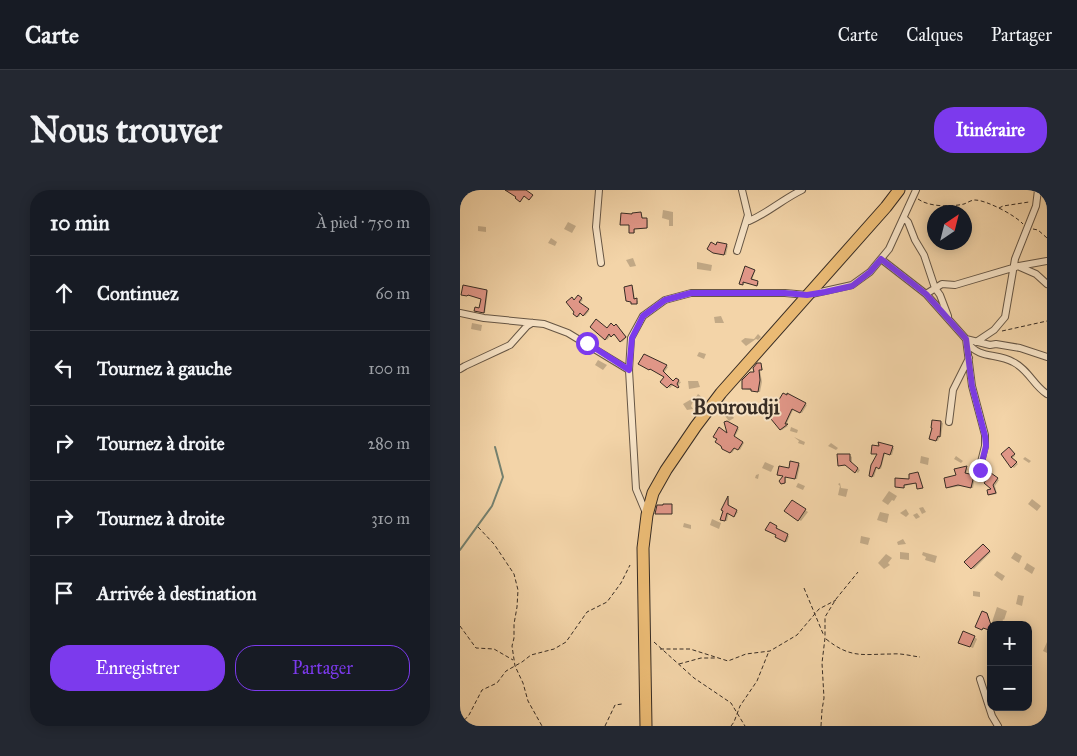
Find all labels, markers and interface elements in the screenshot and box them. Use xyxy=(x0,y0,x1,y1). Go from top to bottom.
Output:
text: Carte xyxy=(25,20,79,50)
text: Carte xyxy=(838,24,878,46)
text: Calques xyxy=(906,24,963,46)
text: Partager xyxy=(991,24,1052,46)
button: Itinéraire xyxy=(934,107,1047,153)
text: Nous trouver xyxy=(30,109,222,152)
north arrow xyxy=(927,205,972,250)
text: 10 min xyxy=(50,210,110,236)
text: À pied · 750 m xyxy=(316,213,410,232)
icon: ahead xyxy=(50,279,78,307)
text: Continuez xyxy=(97,282,179,305)
text: 60 m xyxy=(376,284,410,303)
route start xyxy=(576,332,599,355)
icon: left xyxy=(50,354,78,382)
text: Tournez à gauche xyxy=(97,357,232,380)
text: 100 m xyxy=(368,359,410,378)
district label: Bouroudji xyxy=(693,394,780,420)
icon: right xyxy=(50,429,78,457)
text: Tournez à droite xyxy=(97,432,225,455)
text: 280 m xyxy=(367,434,410,453)
route end xyxy=(969,459,992,482)
icon: right xyxy=(50,504,78,532)
text: Tournez à droite xyxy=(97,507,225,530)
text: 310 m xyxy=(371,509,410,528)
icon: arrive xyxy=(50,579,78,607)
text: Arrivée à destination xyxy=(97,582,256,605)
map controls xyxy=(987,621,1032,711)
button: + xyxy=(987,621,1032,666)
button: Enregistrer xyxy=(50,645,225,691)
button: Partager xyxy=(235,645,410,691)
button: − xyxy=(987,666,1032,711)

